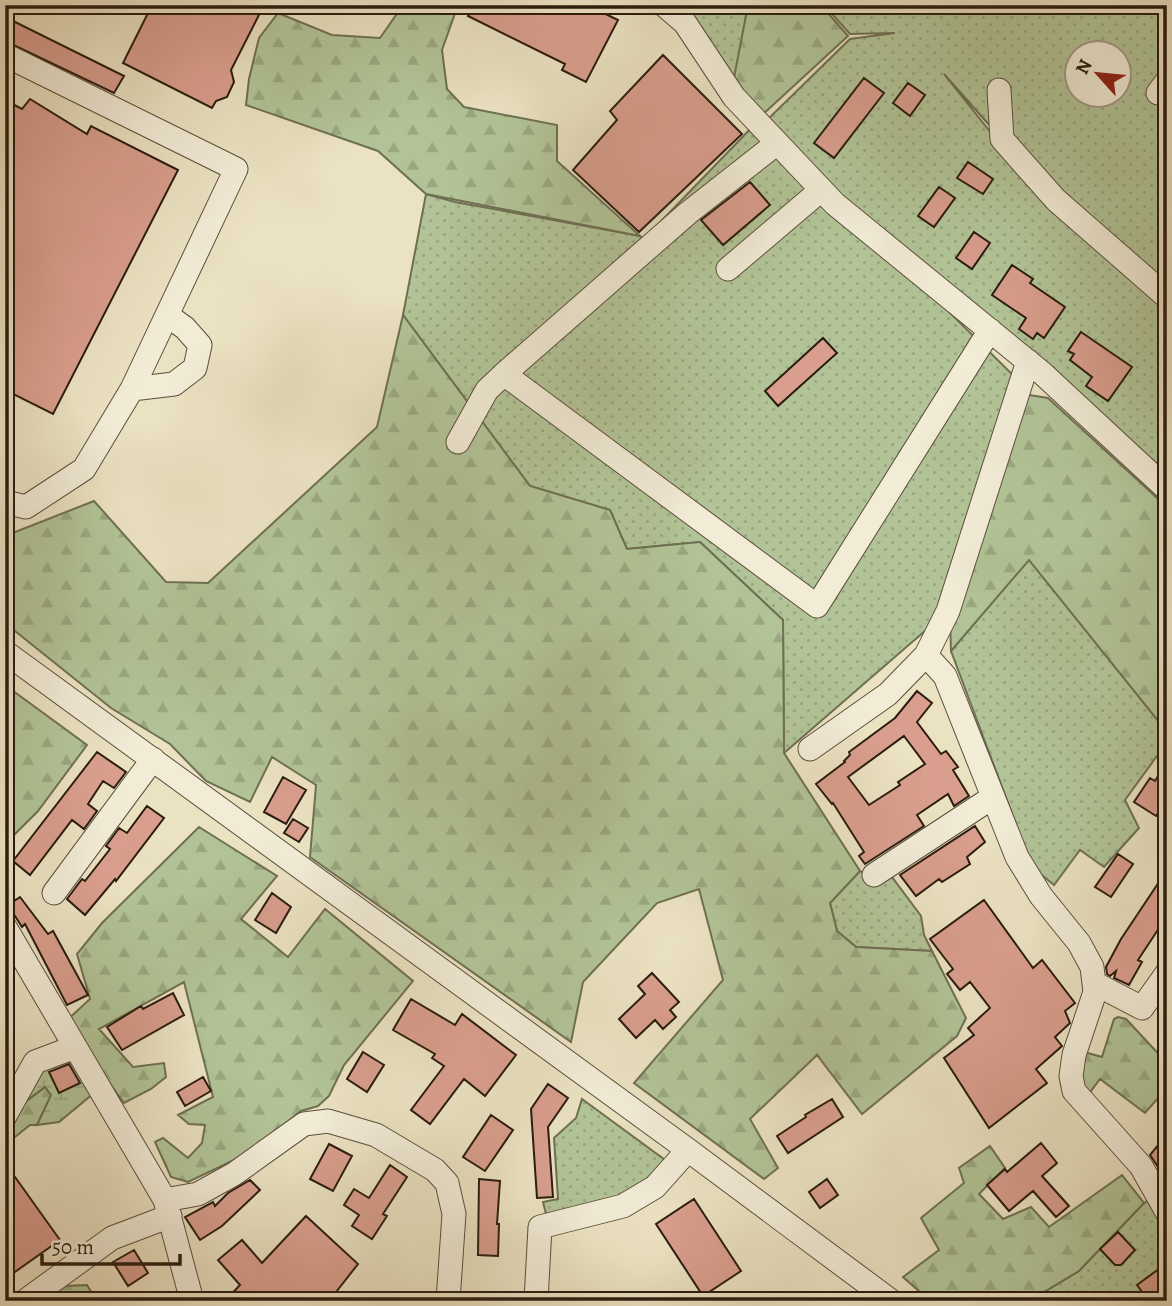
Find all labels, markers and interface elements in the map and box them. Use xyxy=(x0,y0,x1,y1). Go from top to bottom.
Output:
north arrow xyxy=(1064,38,1134,108)
text: N xyxy=(1069,55,1099,79)
scale bar xyxy=(42,1222,180,1266)
text: 50 m xyxy=(52,1233,94,1261)

